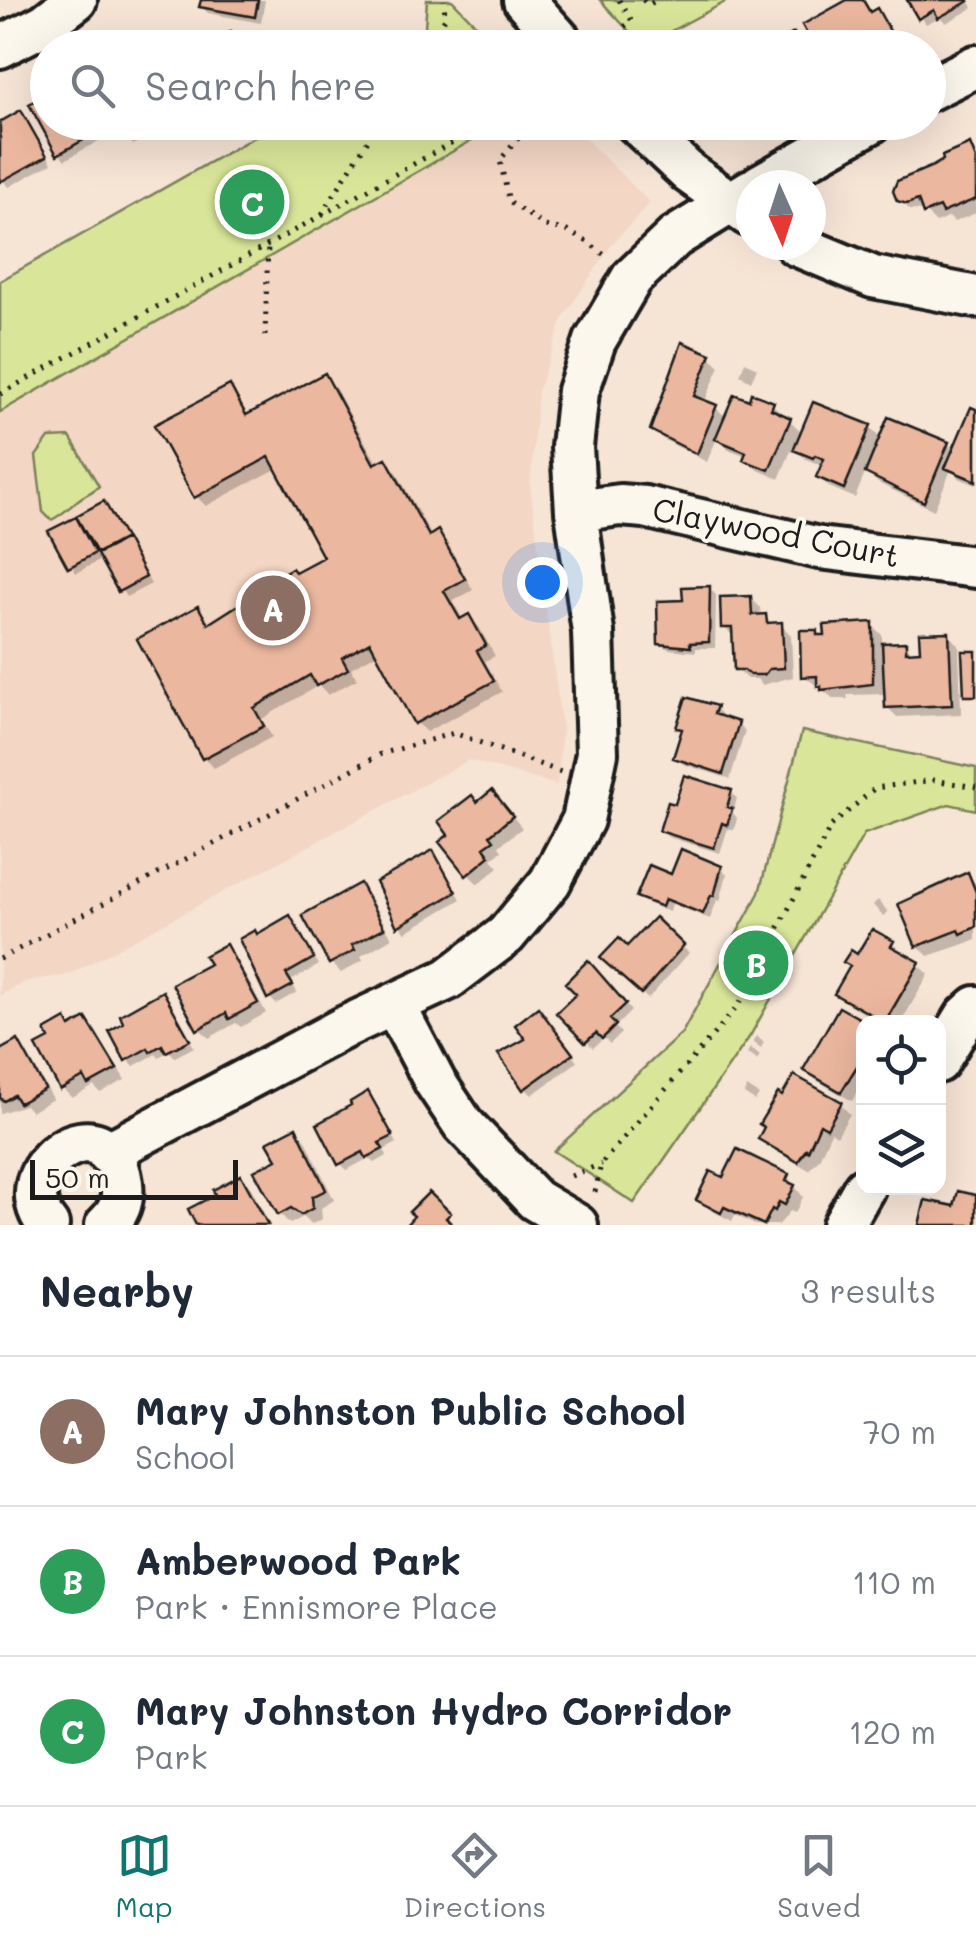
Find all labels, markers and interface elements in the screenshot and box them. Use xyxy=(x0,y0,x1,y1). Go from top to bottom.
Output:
search box xyxy=(30,30,946,140)
icon: search xyxy=(65,58,120,113)
text: Search here xyxy=(145,60,376,110)
pin: C xyxy=(220,164,284,240)
north arrow xyxy=(736,170,826,260)
street label: Claywood Court xyxy=(649,487,903,577)
your location xyxy=(517,557,568,608)
pin: A xyxy=(240,570,306,646)
pin: B xyxy=(724,926,788,1000)
map controls xyxy=(856,1015,946,1195)
button: locate xyxy=(856,1015,946,1105)
button: layers xyxy=(856,1105,946,1195)
scale bar xyxy=(30,1155,238,1200)
text: 50 m xyxy=(45,1159,110,1195)
text: Nearby xyxy=(40,1263,194,1318)
text: 3 results xyxy=(800,1269,936,1311)
text: Mary Johnston Public School xyxy=(135,1385,686,1435)
text: A xyxy=(61,1410,84,1452)
text: 70 m xyxy=(863,1410,936,1452)
text: School xyxy=(135,1435,236,1477)
text: Amberwood Park xyxy=(135,1535,461,1585)
text: B xyxy=(62,1560,83,1602)
text: 110 m xyxy=(852,1560,936,1602)
text: Park · Ennismore Place xyxy=(135,1585,498,1627)
text: Mary Johnston Hydro Corridor xyxy=(135,1685,732,1735)
text: C xyxy=(61,1710,84,1752)
text: 120 m xyxy=(848,1710,936,1752)
text: Park xyxy=(135,1735,208,1777)
tab: Map xyxy=(116,1828,173,1924)
tab: Directions xyxy=(404,1828,546,1924)
tab: Saved xyxy=(777,1828,860,1924)

